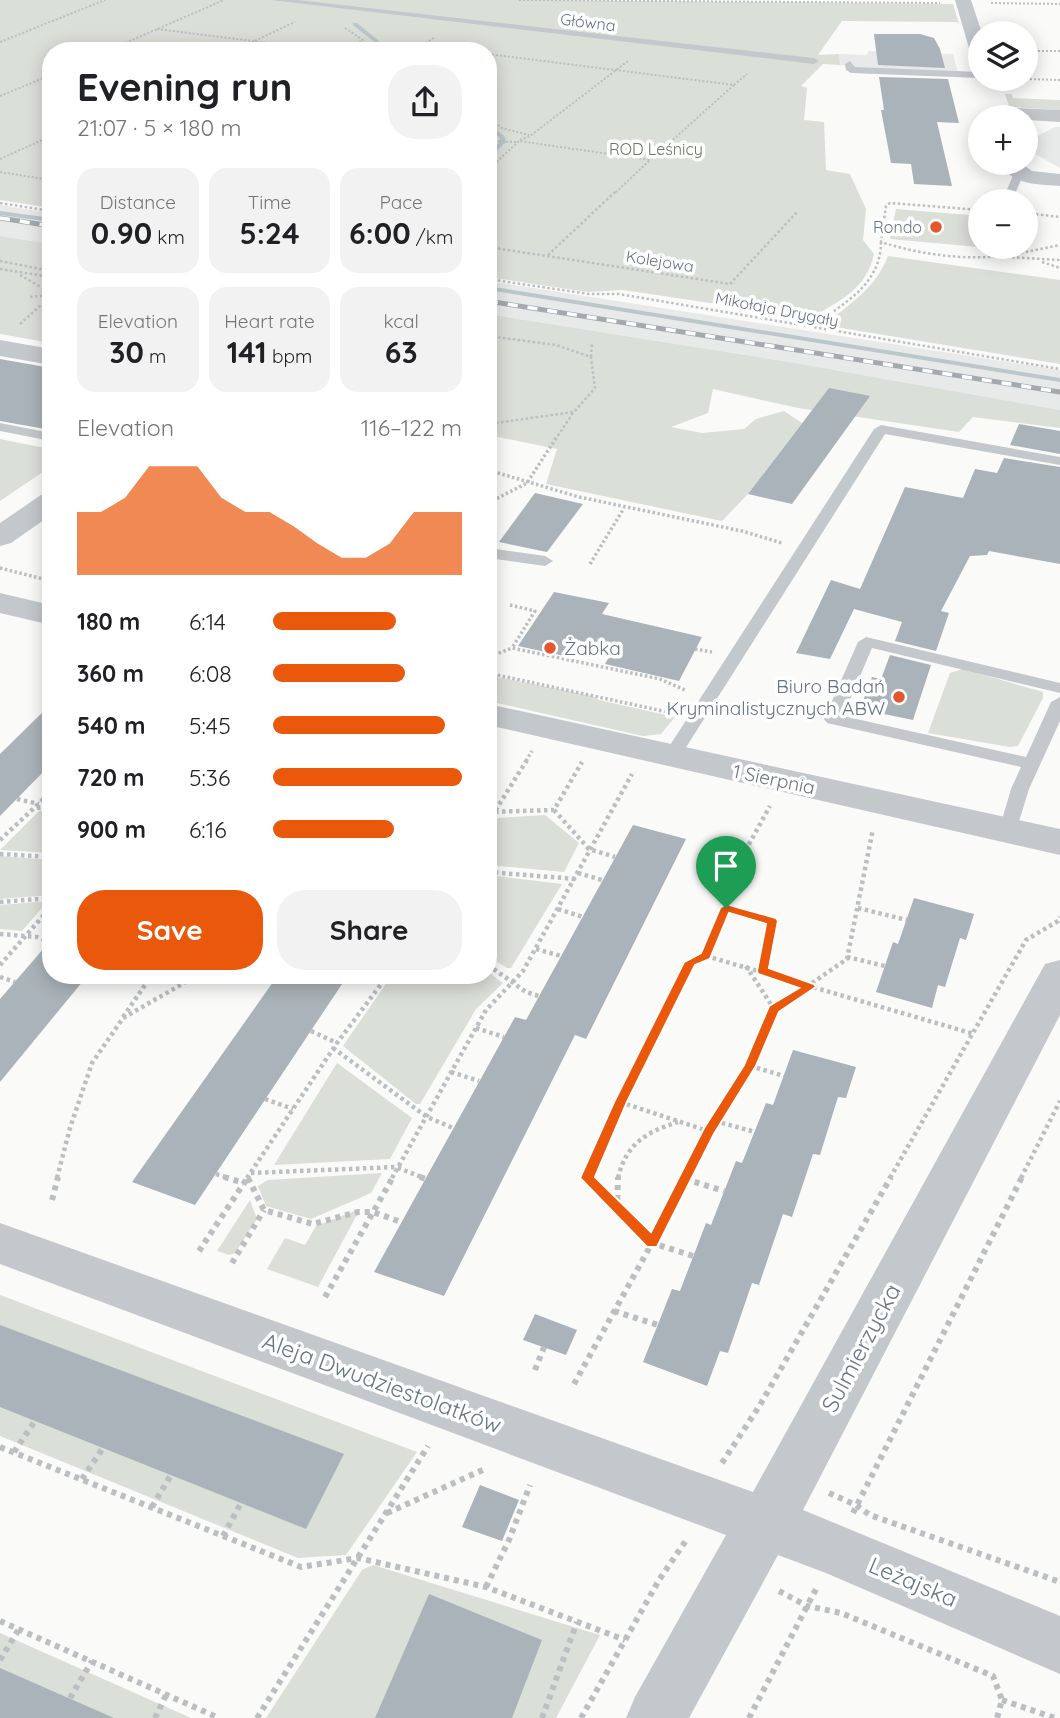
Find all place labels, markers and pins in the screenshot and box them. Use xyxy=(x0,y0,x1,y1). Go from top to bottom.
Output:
place label: Rondo xyxy=(873,217,922,237)
marker: Rondo xyxy=(928,219,944,235)
place label: Żabka xyxy=(564,636,621,660)
marker: Żabka xyxy=(542,640,558,656)
place label: Biuro Badań Kryminalistycznych ABW xyxy=(667,674,885,720)
marker: Biuro Badań Kryminalistycznych ABW xyxy=(891,689,907,705)
pin xyxy=(696,836,756,908)

